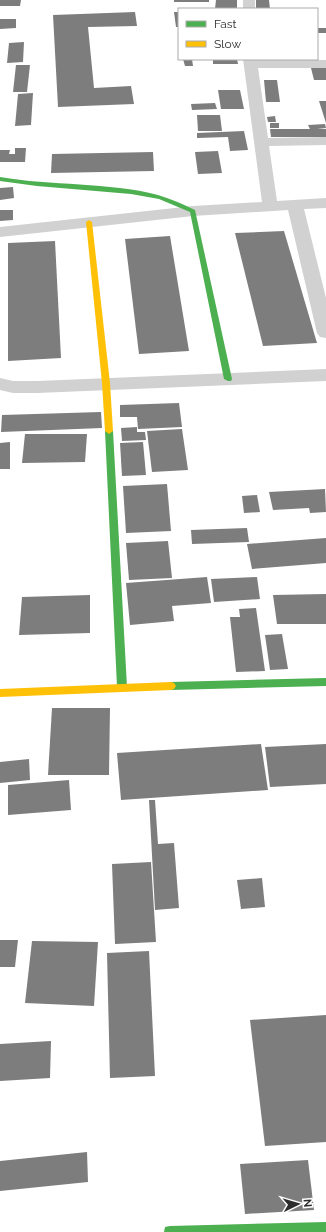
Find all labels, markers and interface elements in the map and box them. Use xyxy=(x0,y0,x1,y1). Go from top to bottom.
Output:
legend xyxy=(178,8,318,60)
text: Fast xyxy=(214,17,237,31)
text: Slow xyxy=(214,37,241,51)
north arrow xyxy=(278,1184,318,1224)
text: N xyxy=(301,1198,314,1208)

